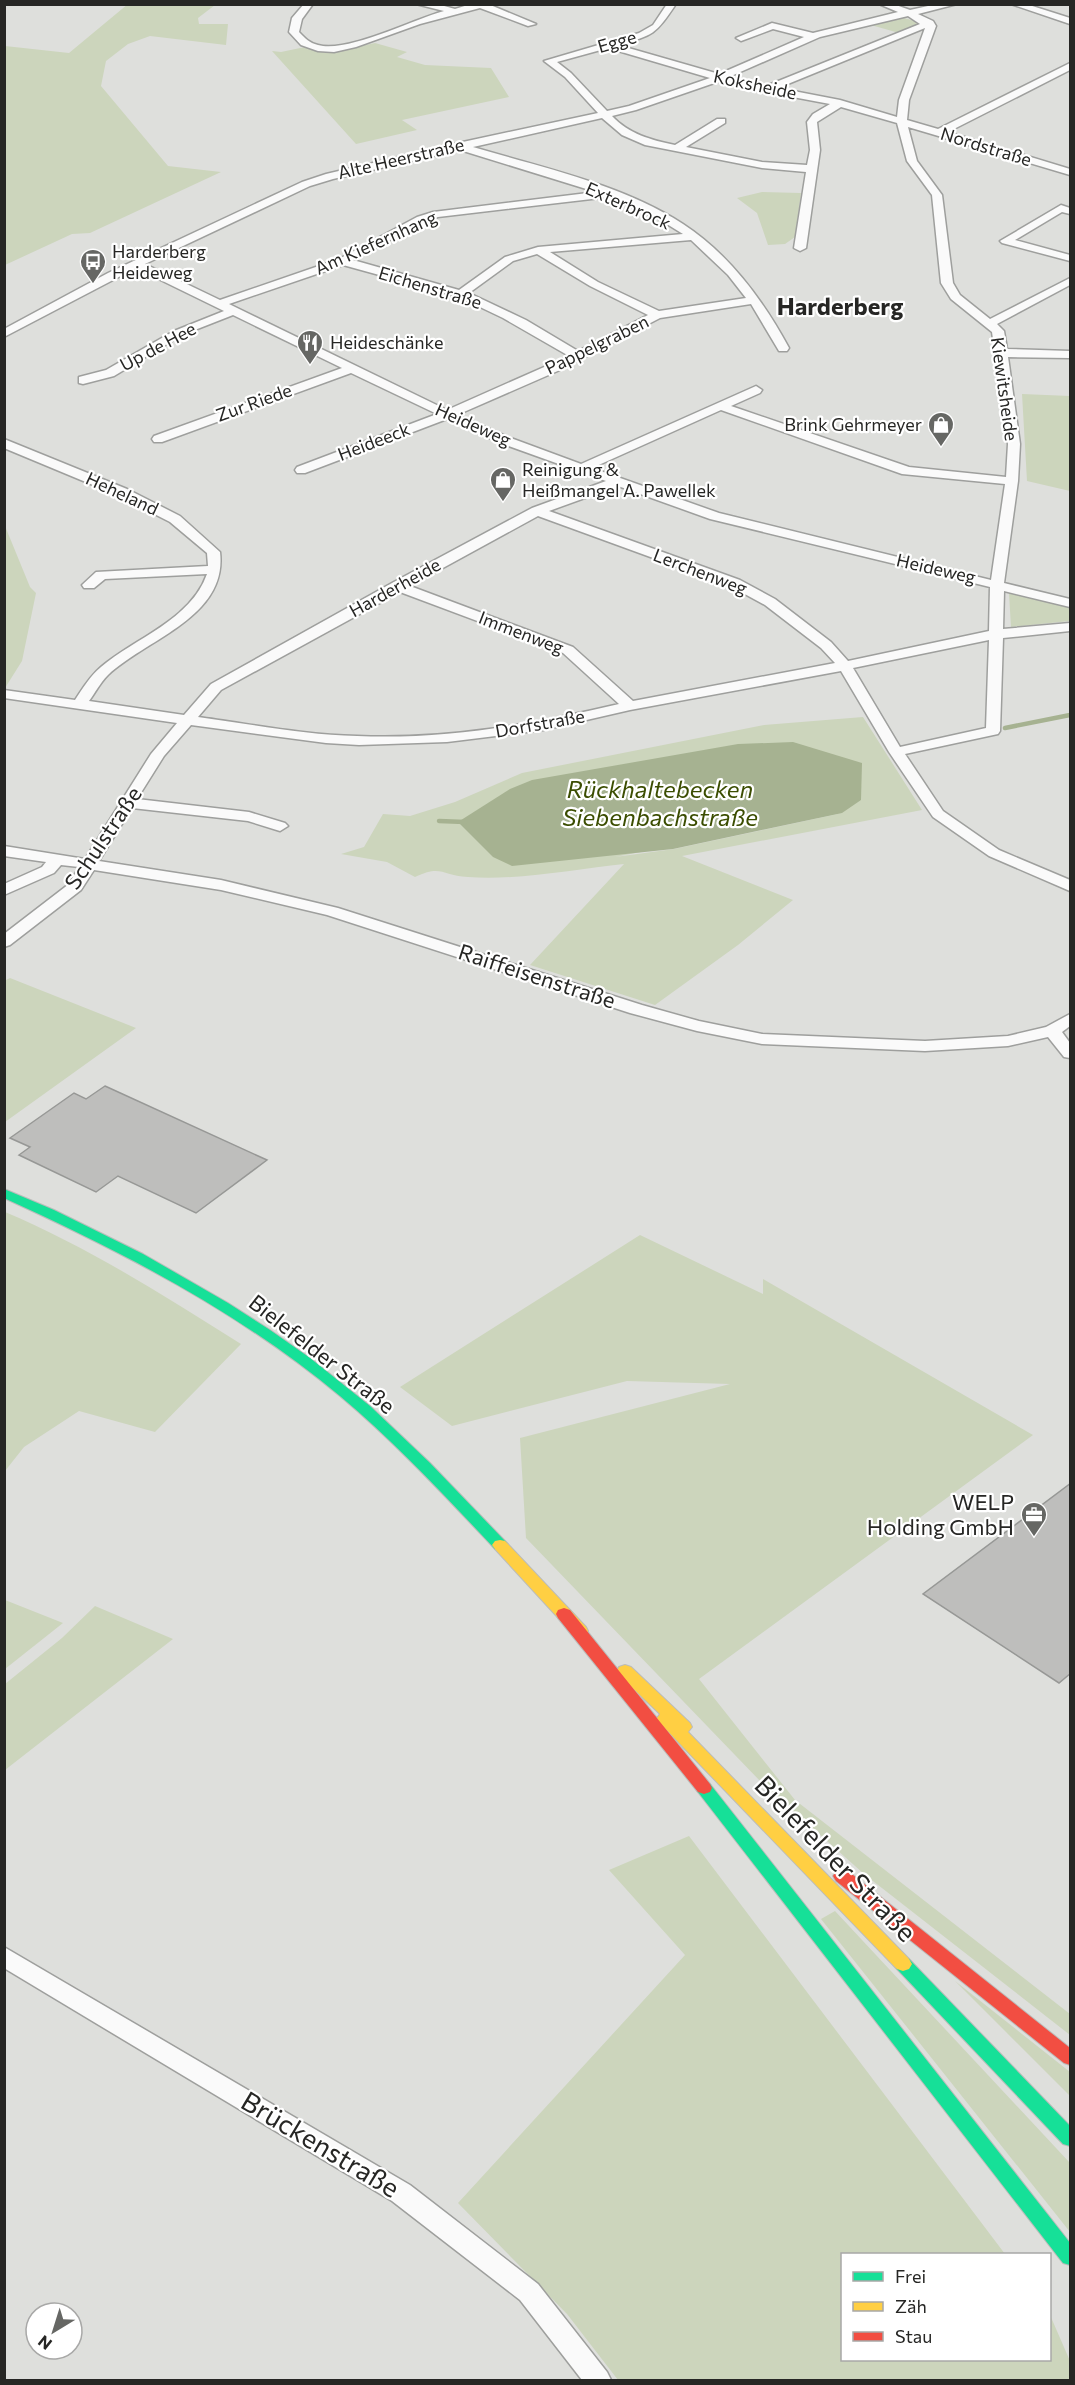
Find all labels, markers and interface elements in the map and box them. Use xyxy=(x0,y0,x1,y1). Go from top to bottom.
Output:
street label: Egge xyxy=(595,25,639,57)
street label: Koksheide xyxy=(712,64,799,104)
street label: Nordstraße xyxy=(938,122,1034,170)
street label: Alte Heerstraße xyxy=(335,133,466,183)
street label: Exterbrock xyxy=(582,177,675,234)
street label: Am Kiefernhang xyxy=(311,205,440,279)
place label: Harderberg Heideweg xyxy=(112,240,206,283)
bus stop icon: Harderberg Heideweg xyxy=(78,247,108,285)
street label: Eichenstraße xyxy=(376,261,485,313)
district label: Harderberg xyxy=(777,291,903,320)
street label: Pappelgraben xyxy=(541,310,652,379)
street label: Up de Hee xyxy=(116,317,199,375)
restaurant icon: Heideschänke xyxy=(295,328,325,366)
place label: Heideschänke xyxy=(330,331,443,353)
street label: Kiewitsheide xyxy=(987,335,1023,442)
street label: Zur Riede xyxy=(213,378,294,426)
street label: Heideweg xyxy=(432,398,515,451)
shop icon: Brink Gehrmeyer xyxy=(926,410,956,448)
place label: Brink Gehrmeyer xyxy=(784,413,922,435)
street label: Heideeck xyxy=(334,417,413,465)
place label: Reinigung & Heißmangel A. Pawellek xyxy=(522,458,716,501)
shop icon: Reinigung & Heißmangel A. Pawellek xyxy=(488,465,518,503)
street label: Heheland xyxy=(83,467,162,519)
street label: Lerchenweg xyxy=(650,543,751,599)
street label: Heideweg xyxy=(894,548,978,588)
street label: Harderheide xyxy=(345,553,444,621)
street label: Immenweg xyxy=(476,606,567,658)
street label: Dorfstraße xyxy=(493,704,586,742)
water label: Rückhaltebecken Siebenbachstraße xyxy=(562,774,758,831)
street label: Schulstraße xyxy=(58,781,147,894)
street label: Raiffeisenstraße xyxy=(455,937,619,1014)
street label: Bielefelder Straße xyxy=(244,1288,401,1419)
place label: WELP Holding GmbH xyxy=(867,1488,1014,1540)
office icon: WELP Holding GmbH xyxy=(1019,1500,1049,1538)
street label: Bielefelder Straße xyxy=(748,1768,924,1948)
street label: Brückenstraße xyxy=(236,2083,406,2204)
legend xyxy=(841,2253,1051,2361)
text: Frei xyxy=(895,2265,926,2287)
text: Zäh xyxy=(895,2295,927,2317)
north arrow xyxy=(24,2301,84,2361)
text: Stau xyxy=(895,2325,932,2347)
text: N xyxy=(34,2332,55,2354)

